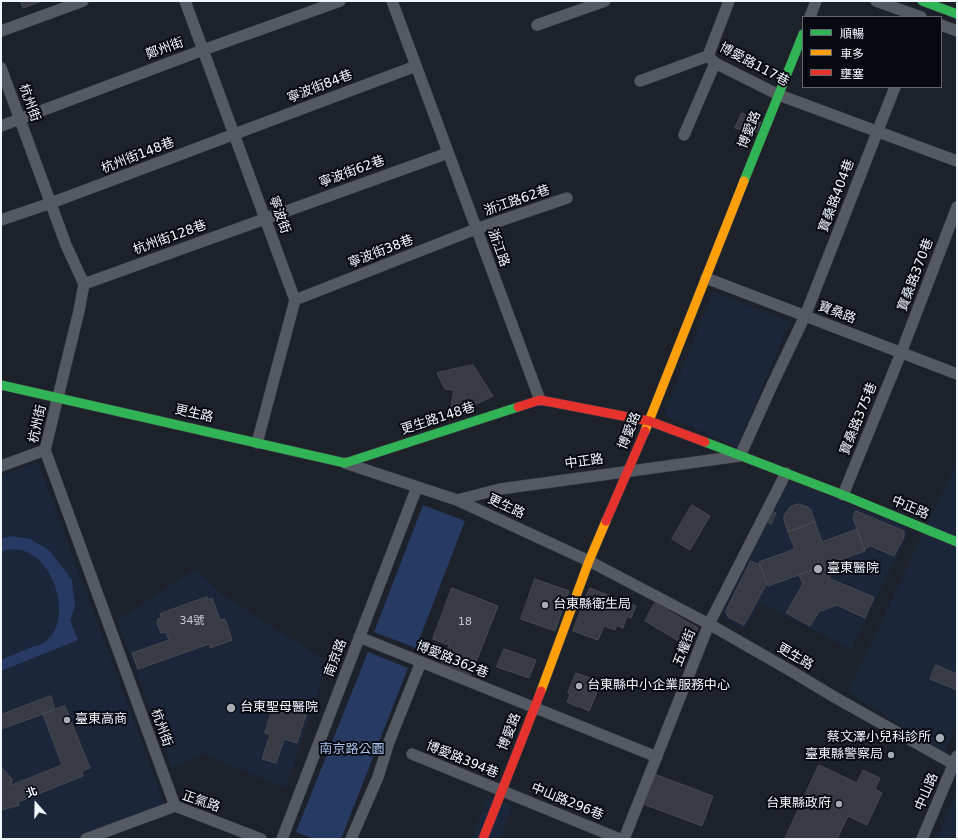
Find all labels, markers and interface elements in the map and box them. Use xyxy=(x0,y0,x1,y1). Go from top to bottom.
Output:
legend xyxy=(802,16,942,88)
text: 順暢 xyxy=(840,27,864,41)
street label: 鄭州街 xyxy=(144,35,186,63)
street label: 博愛路117巷 xyxy=(716,40,792,90)
text: 車多 xyxy=(840,47,864,61)
street label: 寧波街84巷 xyxy=(285,67,355,107)
text: 壅塞 xyxy=(840,67,864,81)
street label: 杭州街 xyxy=(15,82,43,124)
street label: 博愛路 xyxy=(735,109,765,151)
street label: 杭州街148巷 xyxy=(99,135,177,177)
street label: 寧波街62巷 xyxy=(317,153,387,191)
street label: 寶桑路404巷 xyxy=(816,157,858,235)
street label: 浙江路62巷 xyxy=(482,182,552,220)
street label: 寧波街 xyxy=(265,194,293,236)
street label: 杭州街128巷 xyxy=(131,218,209,258)
street label: 浙江路 xyxy=(484,227,512,269)
street label: 寧波街38巷 xyxy=(346,232,416,272)
street label: 寶桑路370巷 xyxy=(895,236,937,314)
street label: 寶桑路 xyxy=(816,299,858,327)
street label: 寶桑路375巷 xyxy=(837,380,881,458)
street label: 更生路148巷 xyxy=(399,400,477,438)
street label: 更生路 xyxy=(173,402,215,426)
street label: 杭州街 xyxy=(26,403,50,445)
street label: 博愛路 xyxy=(615,410,645,452)
street label: 中正路 xyxy=(564,452,604,472)
street label: 更生路 xyxy=(485,492,527,522)
street label: 中正路 xyxy=(889,493,931,523)
place label: 臺東醫院 xyxy=(827,561,879,577)
marker: 臺東醫院 xyxy=(812,563,824,575)
place label: 台東縣衛生局 xyxy=(553,597,631,613)
marker: 台東縣衛生局 xyxy=(540,600,550,610)
house number: 34號 xyxy=(180,614,204,628)
house number: 18 xyxy=(458,615,472,629)
street label: 五權街 xyxy=(670,627,700,669)
street label: 南京路 xyxy=(322,637,350,679)
street label: 博愛路362巷 xyxy=(413,638,491,682)
street label: 更生路 xyxy=(774,640,816,674)
place label: 台東縣中小企業服務中心 xyxy=(587,678,730,694)
marker: 台東縣中小企業服務中心 xyxy=(574,681,584,691)
place label: 台東聖母醫院 xyxy=(240,700,318,716)
marker: 台東聖母醫院 xyxy=(225,702,237,714)
street label: 杭州街 xyxy=(147,707,175,749)
street label: 博愛路 xyxy=(495,711,525,753)
place label: 臺東高商 xyxy=(75,712,127,728)
marker: 臺東高商 xyxy=(62,715,72,725)
place label: 蔡文澤小兒科診所 xyxy=(827,730,931,746)
marker: 蔡文澤小兒科診所 xyxy=(934,732,946,744)
street label: 博愛路394巷 xyxy=(423,738,501,782)
park label: 南京路公園 xyxy=(320,742,384,758)
place label: 臺東縣警察局 xyxy=(805,747,883,763)
marker: 臺東縣警察局 xyxy=(886,750,896,760)
street label: 中山路 xyxy=(912,771,942,813)
street label: 中山路296巷 xyxy=(528,780,606,824)
north arrow xyxy=(16,784,56,824)
text: 北 xyxy=(24,784,39,800)
street label: 正氣路 xyxy=(180,788,222,816)
place label: 台東縣政府 xyxy=(766,796,831,812)
marker: 台東縣政府 xyxy=(834,799,844,809)

